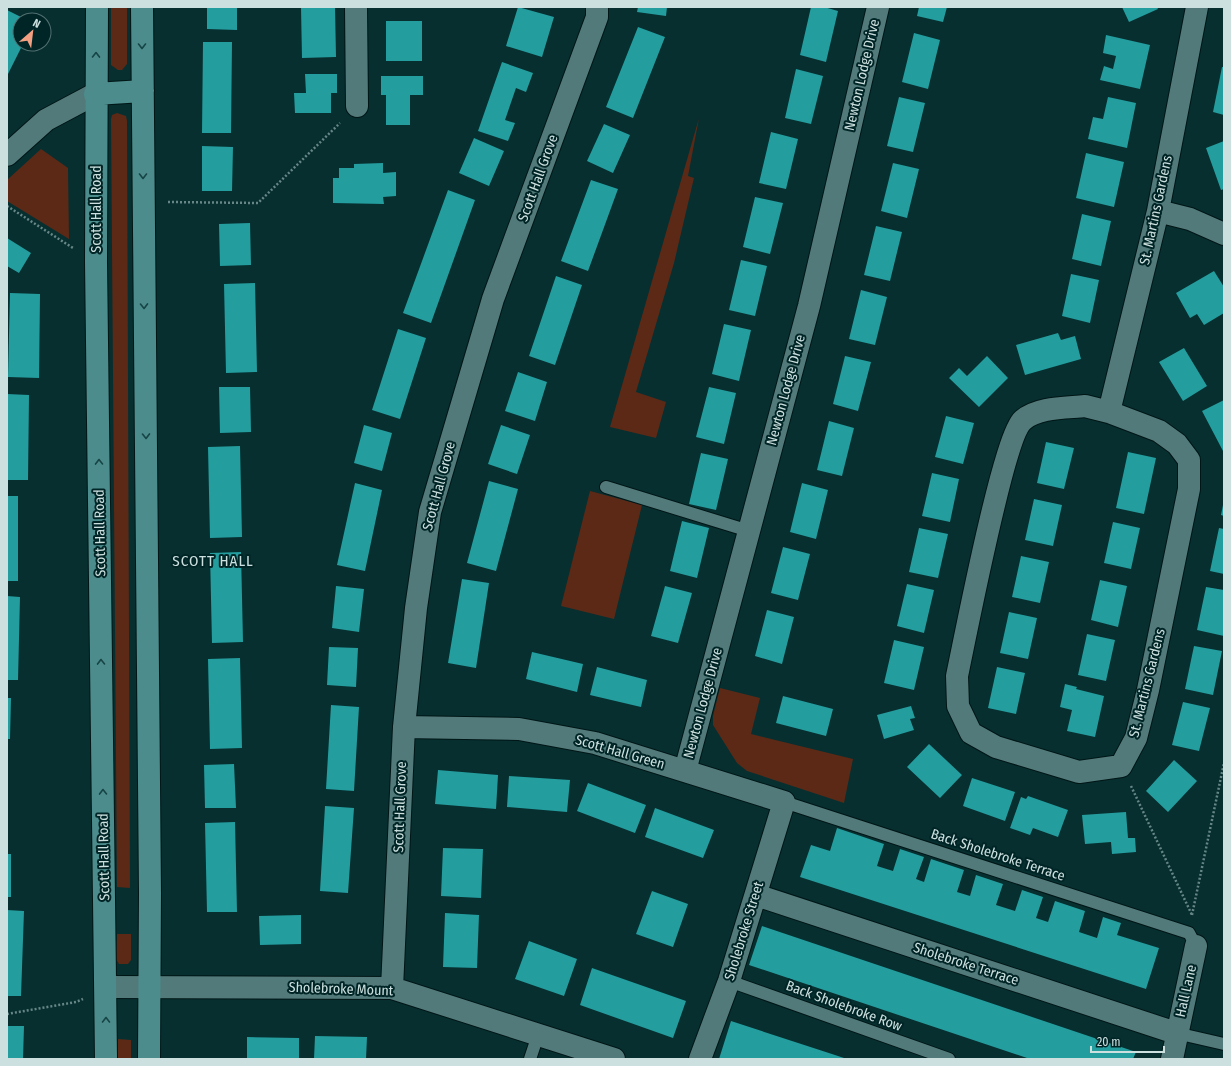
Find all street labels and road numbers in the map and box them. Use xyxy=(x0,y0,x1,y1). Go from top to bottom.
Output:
street label: Newton Lodge Drive xyxy=(841,17,883,132)
street label: Scott Hall Grove xyxy=(514,132,562,224)
street label: St. Martins Gardens xyxy=(1136,154,1176,266)
street label: Scott Hall Road xyxy=(88,165,105,253)
street label: Newton Lodge Drive xyxy=(763,333,809,447)
street label: Scott Hall Grove xyxy=(419,440,459,532)
street label: Scott Hall Road xyxy=(91,489,109,577)
street label: St. Martins Gardens xyxy=(1125,627,1169,739)
street label: Newton Lodge Drive xyxy=(680,646,726,760)
street label: Scott Hall Green xyxy=(573,731,667,773)
street label: Scott Hall Grove xyxy=(390,761,410,853)
street label: Scott Hall Road xyxy=(95,813,113,901)
street label: Back Sholebroke Terrace xyxy=(929,825,1067,885)
street label: Sholebroke Street xyxy=(721,879,767,983)
street label: Sholebroke Terrace xyxy=(911,939,1021,989)
street label: Hall Lane xyxy=(1172,963,1200,1019)
street label: Back Sholebroke Row xyxy=(784,977,904,1035)
street label: Sholebroke Mount xyxy=(288,979,394,999)

